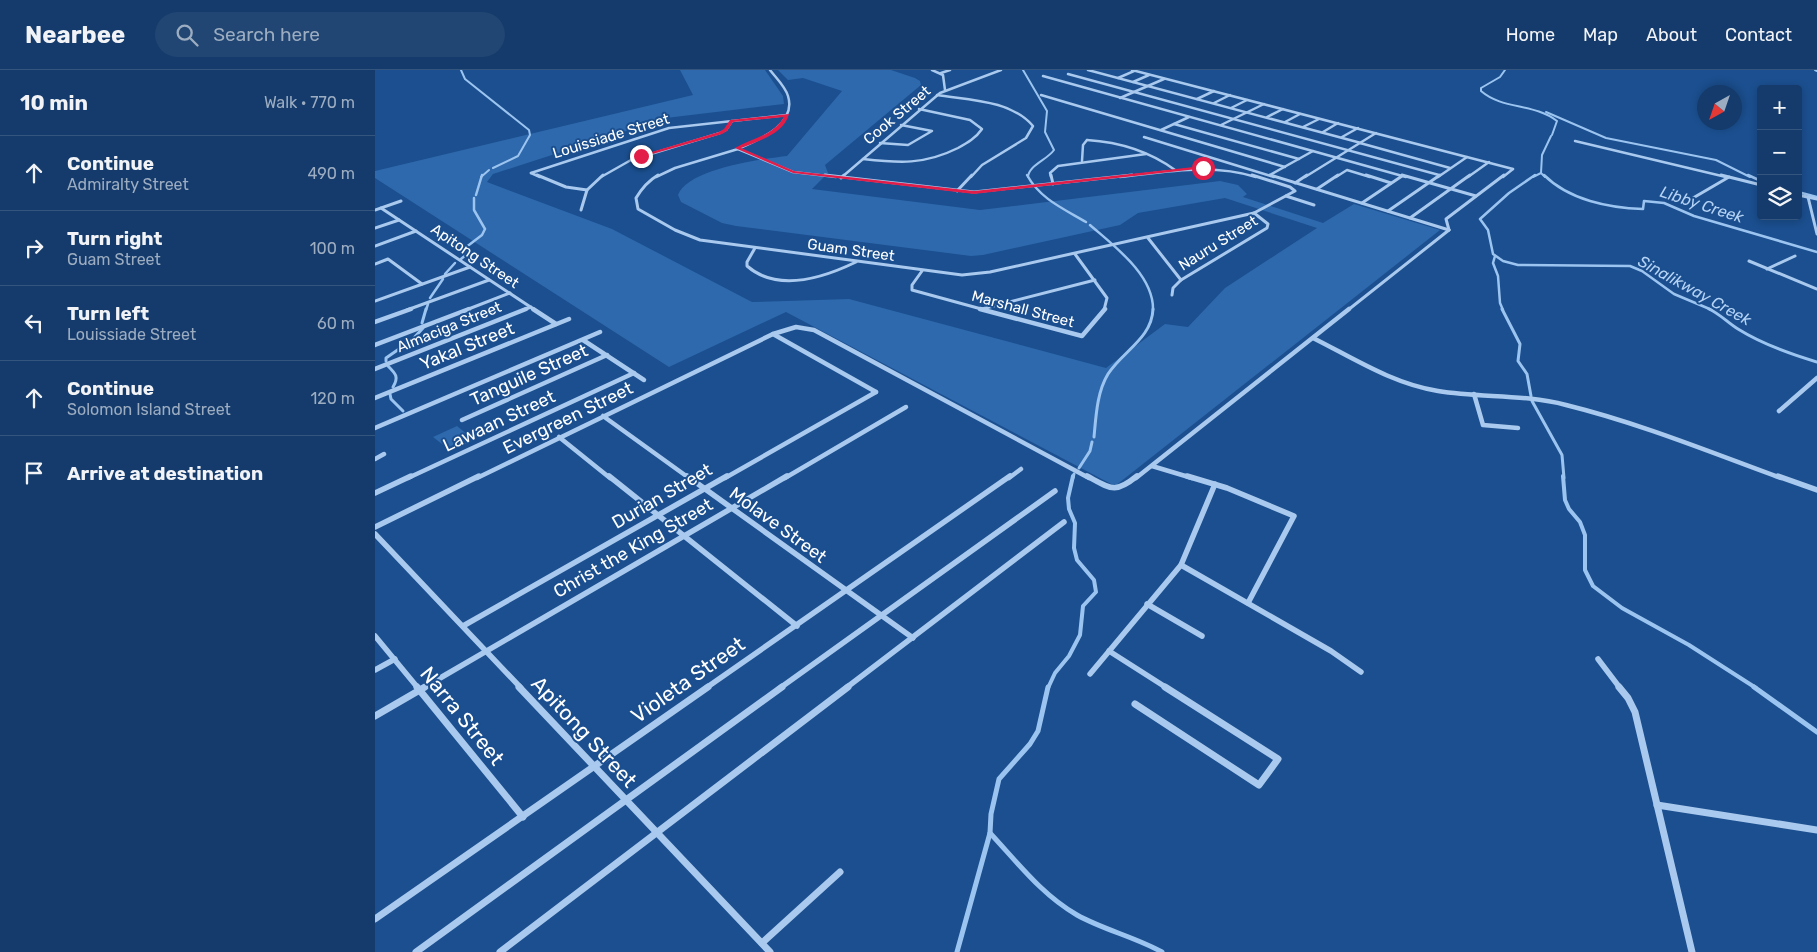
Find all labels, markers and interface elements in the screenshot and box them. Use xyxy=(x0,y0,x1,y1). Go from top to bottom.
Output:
search box xyxy=(155,12,505,57)
text: Nearbee xyxy=(25,21,125,49)
icon: search xyxy=(173,21,201,49)
text: Search here xyxy=(213,23,320,46)
text: Home xyxy=(1506,24,1555,46)
text: Map xyxy=(1583,24,1618,46)
text: About xyxy=(1646,24,1697,46)
text: Contact xyxy=(1725,24,1792,46)
street label: Cook Street xyxy=(860,82,934,148)
north arrow xyxy=(1697,85,1742,130)
map controls xyxy=(1757,85,1802,220)
button: + xyxy=(1757,85,1802,130)
text: 10 min xyxy=(20,90,88,115)
text: Walk · 770 m xyxy=(264,93,355,112)
street label: Louissiade Street xyxy=(550,110,672,162)
button: − xyxy=(1757,130,1802,175)
route end xyxy=(630,145,653,168)
text: Continue xyxy=(67,152,154,175)
route start xyxy=(1192,157,1215,180)
icon: ahead xyxy=(20,159,48,187)
text: 490 m xyxy=(307,164,355,183)
text: Admiralty Street xyxy=(67,175,189,194)
button: layers xyxy=(1757,175,1802,220)
water label: Libby Creek xyxy=(1658,182,1747,227)
street label: Nauru Street xyxy=(1175,212,1261,274)
street label: Apitong Street xyxy=(428,220,522,292)
text: Turn right xyxy=(67,227,162,250)
icon: right xyxy=(20,234,48,262)
street label: Guam Street xyxy=(806,235,896,265)
text: 100 m xyxy=(310,239,355,258)
text: Guam Street xyxy=(67,250,161,269)
water label: Sinalikway Creek xyxy=(1635,251,1755,330)
street label: Marshall Street xyxy=(970,287,1076,331)
street label: Almaciga Street xyxy=(394,298,504,356)
text: Turn left xyxy=(67,302,149,325)
icon: left xyxy=(20,309,48,337)
text: 60 m xyxy=(317,314,355,333)
street label: Yakal Street xyxy=(417,317,517,375)
text: Louissiade Street xyxy=(67,325,196,344)
street label: Tanguile Street xyxy=(467,339,591,411)
text: Continue xyxy=(67,377,154,400)
street label: Evergreen Street xyxy=(499,377,637,459)
icon: ahead xyxy=(20,384,48,412)
street label: Lawaan Street xyxy=(439,385,559,457)
text: 120 m xyxy=(310,389,355,408)
text: Solomon Island Street xyxy=(67,400,231,419)
icon: arrive xyxy=(20,459,48,487)
street label: Durian Street xyxy=(608,459,716,533)
text: Arrive at destination xyxy=(67,462,263,485)
street label: Molave Street xyxy=(725,482,831,568)
street label: Christ the King Street xyxy=(549,493,717,603)
street label: Violeta Street xyxy=(626,631,749,728)
street label: Narra Street xyxy=(415,661,510,770)
street label: Apitong Street xyxy=(526,671,642,792)

